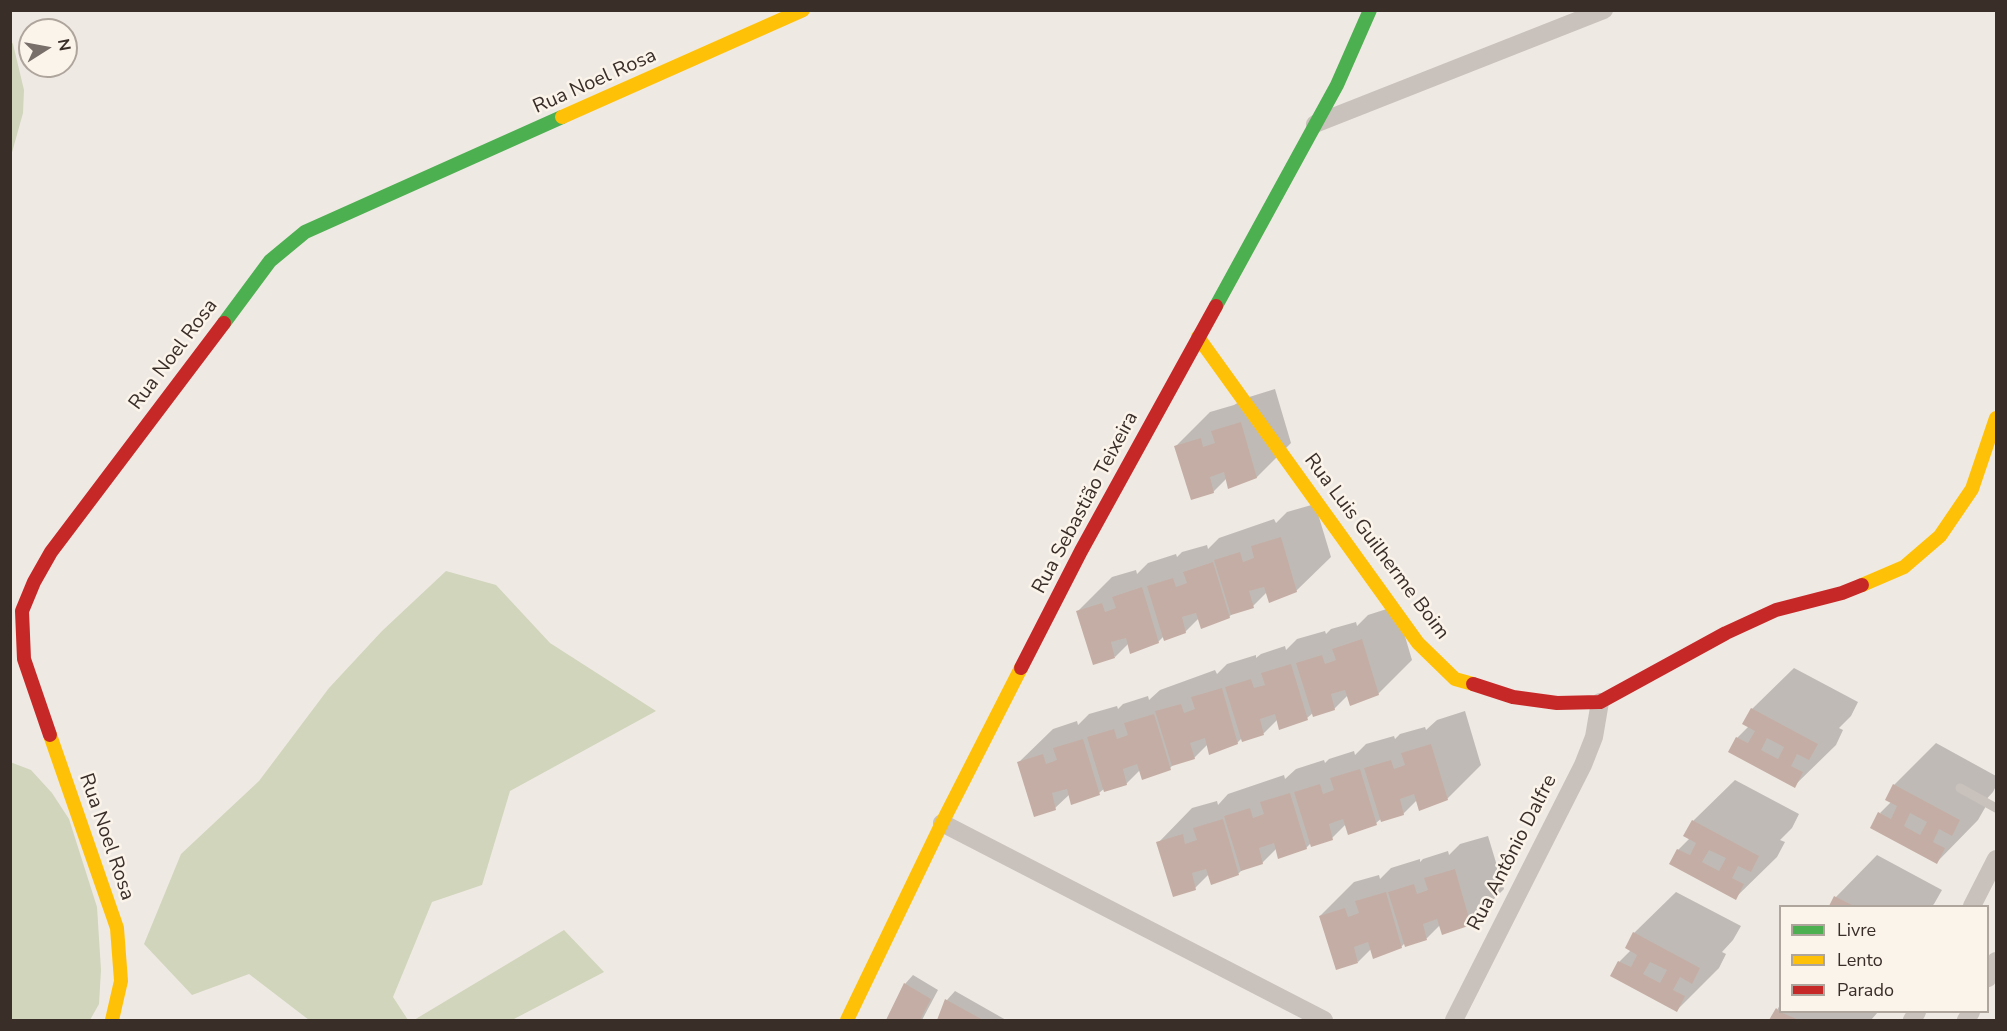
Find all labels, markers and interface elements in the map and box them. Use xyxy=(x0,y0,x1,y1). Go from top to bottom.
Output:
north arrow xyxy=(18,18,78,78)
text: N xyxy=(52,37,76,53)
street label: Rua Noel Rosa xyxy=(530,44,660,120)
street label: Rua Noel Rosa xyxy=(125,295,223,415)
street label: Rua Sebastião Teixeira xyxy=(1028,408,1144,598)
street label: Rua Luis Guilherme Boim xyxy=(1298,449,1454,645)
street label: Rua Noel Rosa xyxy=(73,770,139,904)
street label: Rua Antônio Dalfre xyxy=(1463,771,1563,935)
legend xyxy=(1779,905,1989,1013)
text: Livre xyxy=(1837,918,1876,942)
text: Lento xyxy=(1837,948,1883,972)
text: Parado xyxy=(1837,978,1894,1002)

